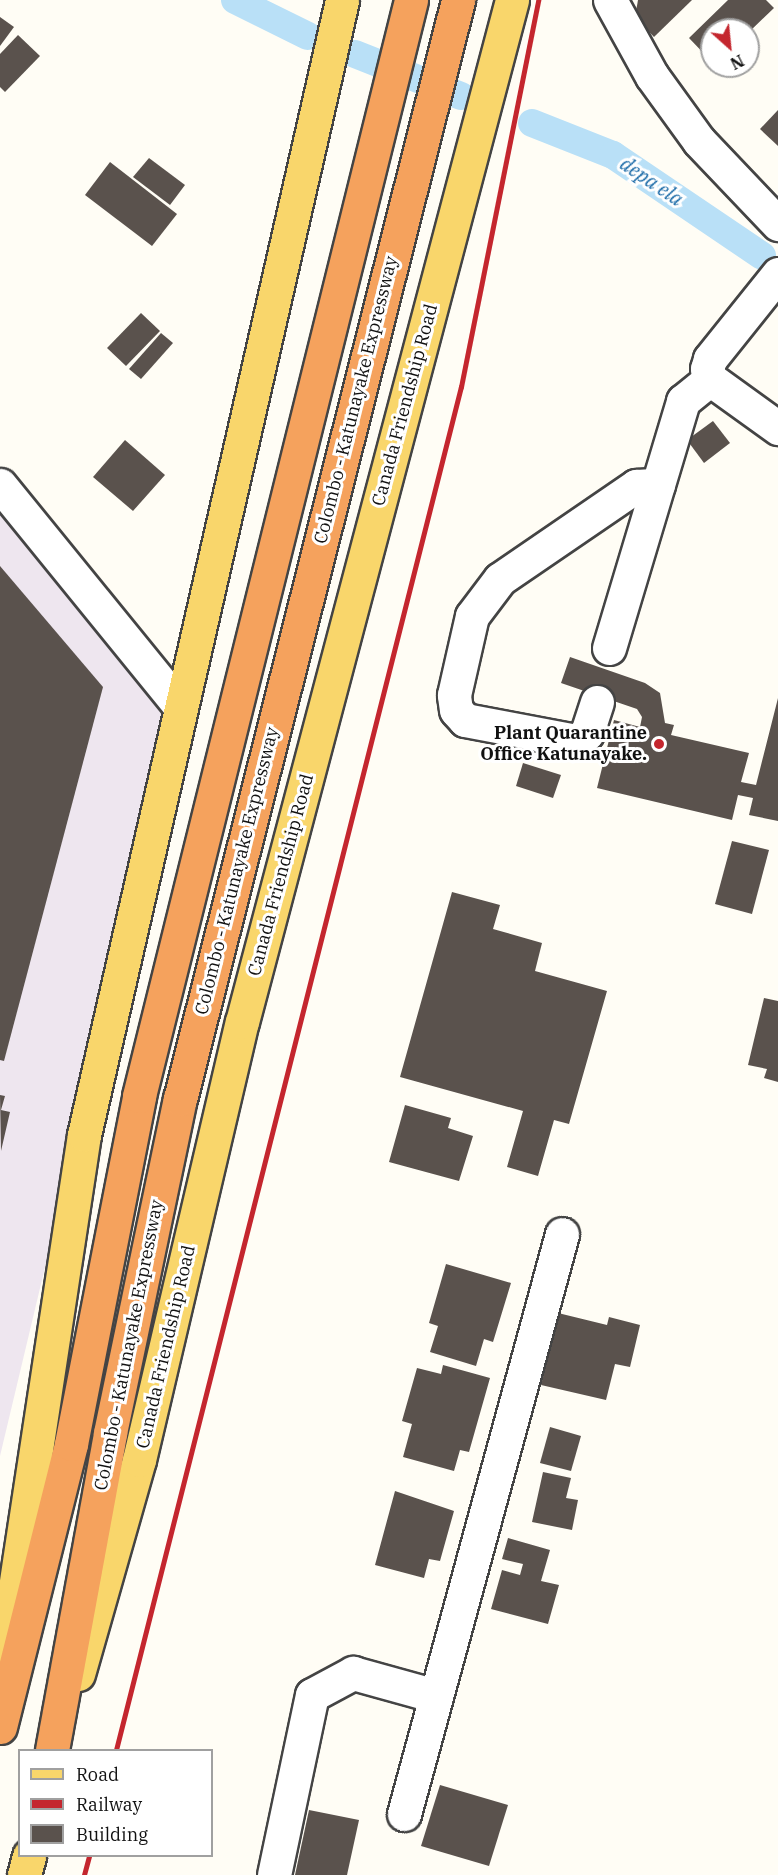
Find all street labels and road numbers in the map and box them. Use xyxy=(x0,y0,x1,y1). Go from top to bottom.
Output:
street label: Colombo - Katunayake Expressway xyxy=(310,254,402,546)
street label: Canada Friendship Road xyxy=(368,302,442,508)
street label: Colombo - Katunayake Expressway xyxy=(191,725,283,1017)
street label: Canada Friendship Road xyxy=(244,772,318,978)
street label: Colombo - Katunayake Expressway xyxy=(90,1198,168,1492)
street label: Canada Friendship Road xyxy=(132,1243,200,1451)

